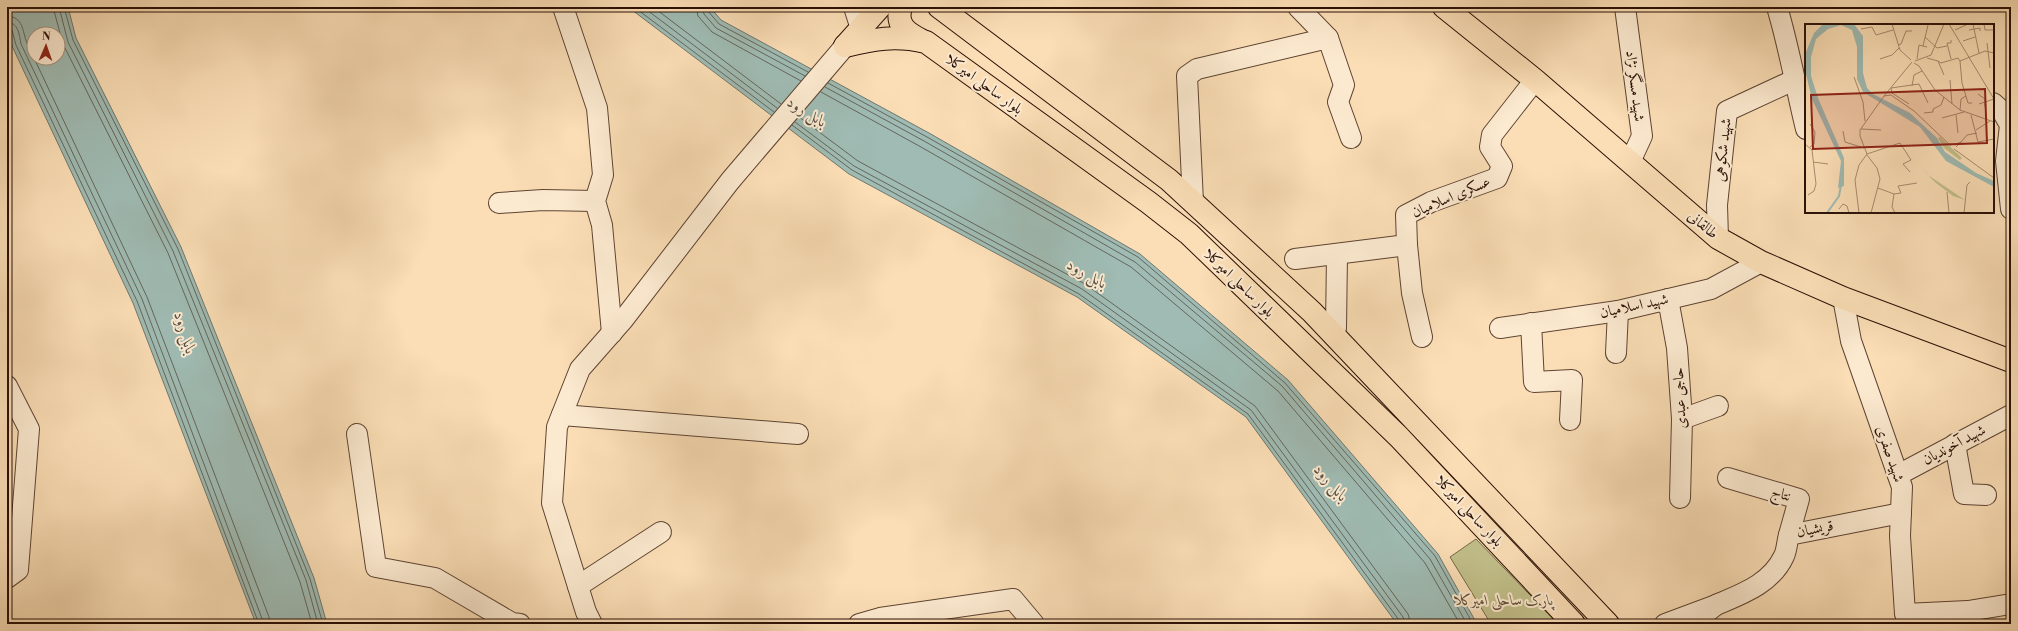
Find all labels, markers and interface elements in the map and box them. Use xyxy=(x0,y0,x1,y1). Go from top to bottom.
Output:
inset map xyxy=(1805,24,1994,213)
north arrow xyxy=(26,26,66,66)
text: N xyxy=(42,30,51,44)
street label: بلوار ساحلی امیرکلا xyxy=(941,49,1027,120)
street label: شهید مسگر نژاد xyxy=(1621,49,1649,123)
water label: بابل رود xyxy=(783,92,831,133)
street label: شهید شکوهی xyxy=(1710,117,1736,183)
street label: عسکری اسلامیان xyxy=(1409,172,1493,222)
street label: طالقانی xyxy=(1684,207,1722,243)
street label: بلوار ساحلی امیرکلا xyxy=(1199,244,1279,323)
water label: بابل رود xyxy=(1063,255,1111,294)
street label: شهید اسلامیان xyxy=(1598,289,1670,323)
water label: بابل رود xyxy=(168,309,201,357)
street label: حاجی عبدی xyxy=(1669,367,1691,429)
street label: شهید آخوندیان xyxy=(1919,420,1989,470)
street label: شهید صفری xyxy=(1871,423,1909,485)
water label: بابل رود xyxy=(1308,460,1353,507)
street label: بلوار ساحلی امیرکلا xyxy=(1430,471,1507,552)
street label: نتاج xyxy=(1768,482,1793,509)
street label: قریشیان xyxy=(1795,516,1835,542)
park label: پارک ساحلی امیرکلا xyxy=(1453,591,1555,611)

